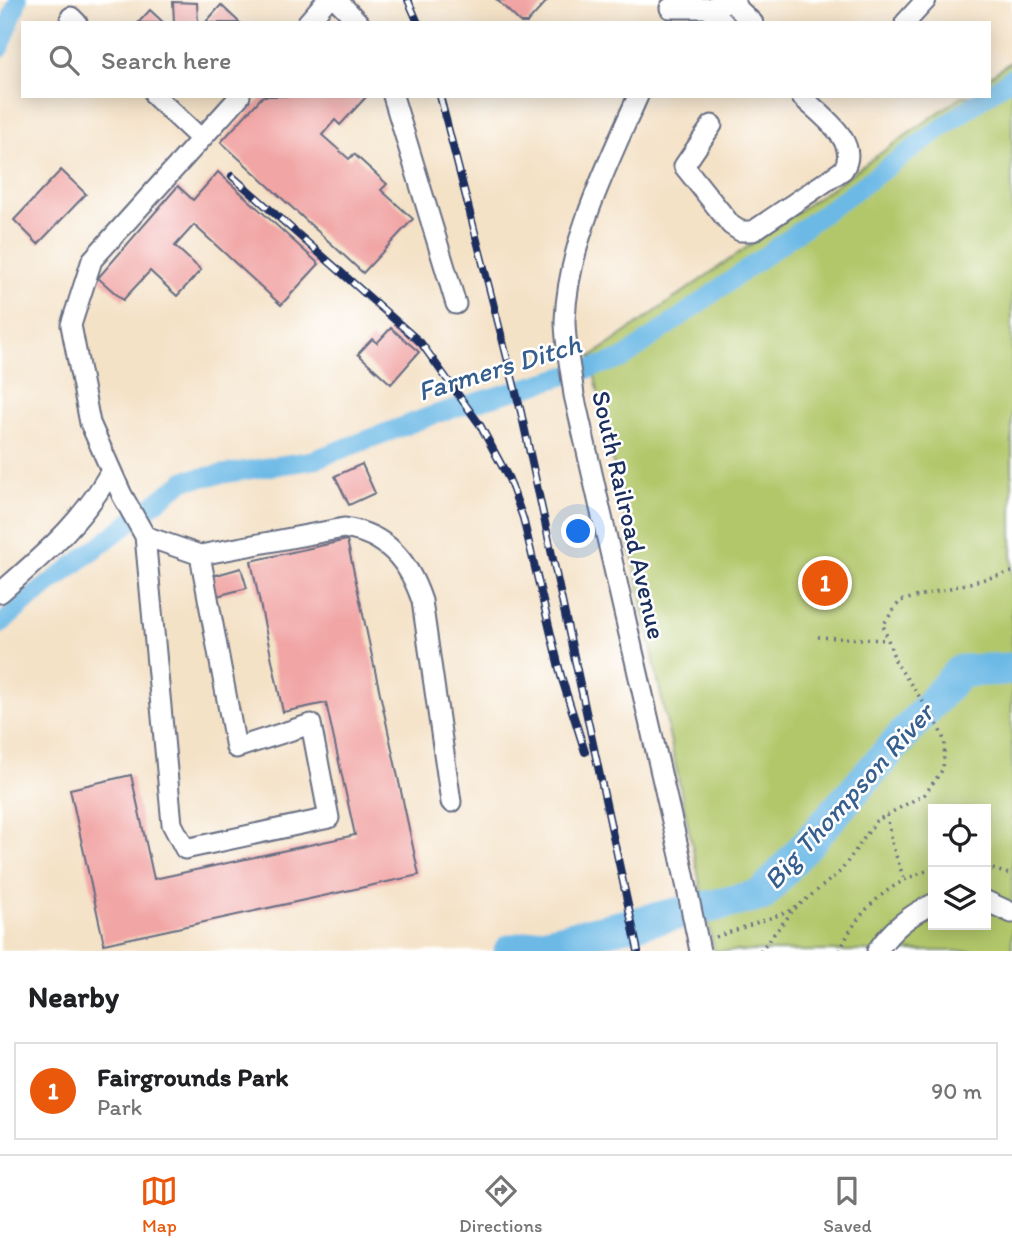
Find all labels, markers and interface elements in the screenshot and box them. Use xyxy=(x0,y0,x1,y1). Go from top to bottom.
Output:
search box xyxy=(21,21,991,98)
icon: search xyxy=(45,41,83,79)
text: Search here xyxy=(101,44,231,76)
water label: Farmers Ditch xyxy=(413,326,586,408)
street label: South Railroad Avenue xyxy=(585,388,673,642)
your location xyxy=(561,514,595,548)
pin: 1 xyxy=(802,557,848,609)
water label: Big Thompson River xyxy=(756,694,943,896)
map controls xyxy=(928,804,991,930)
button: locate xyxy=(928,804,991,867)
button: layers xyxy=(928,867,991,930)
text: Nearby xyxy=(28,978,119,1015)
text: Fairgrounds Park xyxy=(97,1061,288,1093)
text: 1 xyxy=(48,1077,58,1105)
text: 90 m xyxy=(931,1077,982,1105)
text: Park xyxy=(97,1093,142,1121)
tab: Map xyxy=(140,1172,178,1237)
tab: Directions xyxy=(459,1172,543,1237)
tab: Saved xyxy=(823,1172,872,1237)

